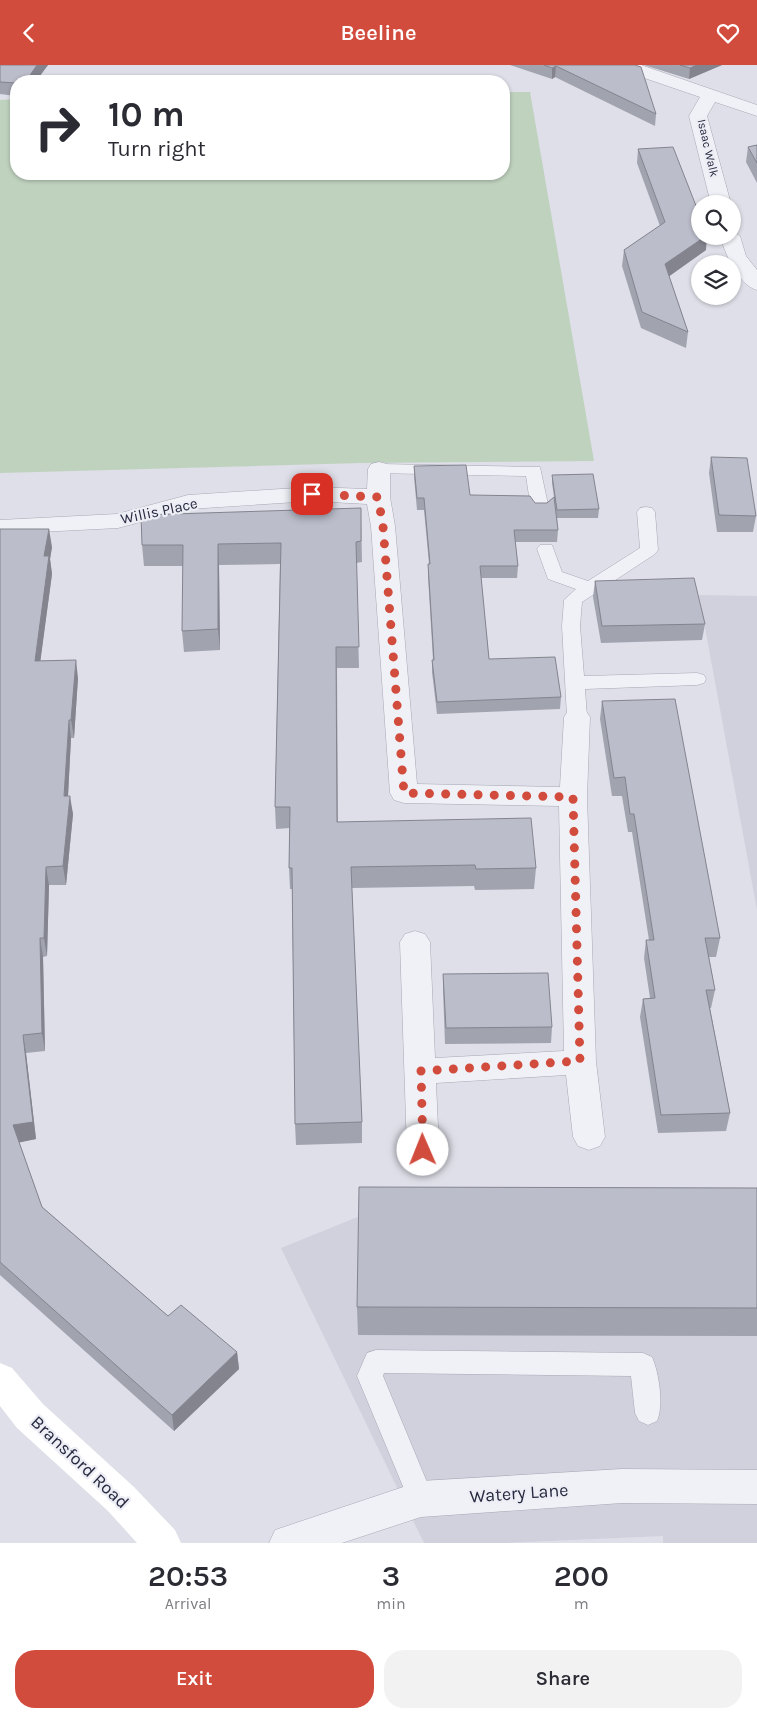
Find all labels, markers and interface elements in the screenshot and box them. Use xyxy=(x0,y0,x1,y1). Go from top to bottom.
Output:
icon: back xyxy=(15,19,43,47)
icon: heart xyxy=(714,19,742,47)
text: Beeline xyxy=(341,20,416,46)
text: 10 m xyxy=(108,94,185,135)
icon: right xyxy=(25,95,90,160)
street label: Isaac Walk xyxy=(695,118,722,179)
text: Turn right xyxy=(108,136,206,162)
map controls xyxy=(691,195,741,305)
button: search xyxy=(691,195,741,245)
button: layers xyxy=(691,255,741,305)
pin xyxy=(291,473,333,515)
icon: arrive xyxy=(298,480,326,508)
street label: Willis Place xyxy=(119,494,199,528)
position arrow xyxy=(396,1123,448,1175)
street label: Bransford Road xyxy=(26,1411,134,1513)
street label: Watery Lane xyxy=(469,1479,569,1507)
text: 20:53 xyxy=(148,1558,228,1594)
text: 3 xyxy=(382,1558,400,1594)
text: 200 xyxy=(554,1558,609,1594)
text: Arrival xyxy=(165,1594,212,1613)
text: min xyxy=(376,1594,406,1613)
text: m xyxy=(574,1594,589,1613)
button: Exit xyxy=(15,1650,374,1708)
button: Share xyxy=(384,1650,742,1708)

